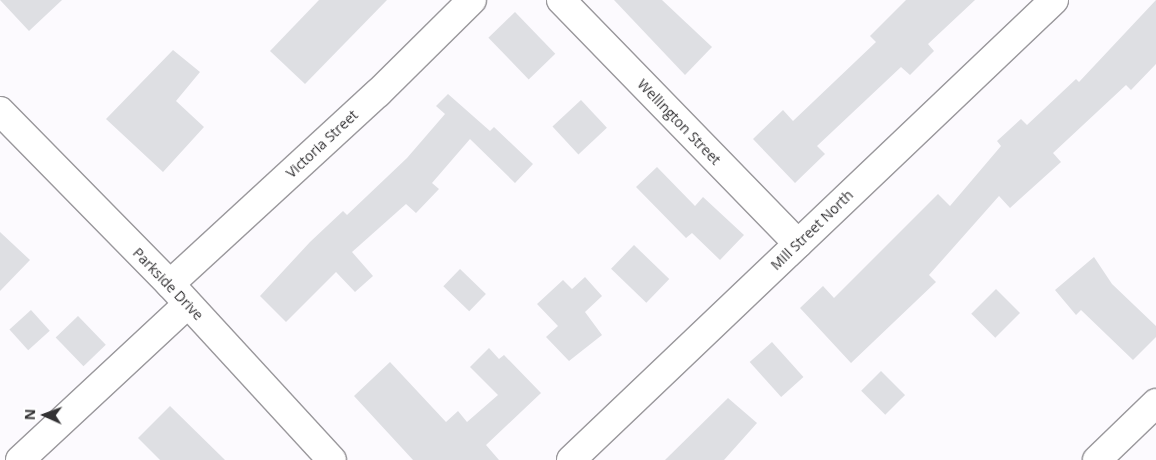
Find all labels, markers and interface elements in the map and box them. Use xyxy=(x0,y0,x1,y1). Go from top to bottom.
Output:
street label: Wellington Street xyxy=(634,76,724,168)
street label: Victoria Street xyxy=(283,107,361,181)
street label: Mill Street North xyxy=(767,187,857,273)
street label: Parkside Drive xyxy=(129,244,207,324)
north arrow xyxy=(20,390,70,440)
text: N xyxy=(20,408,39,420)

